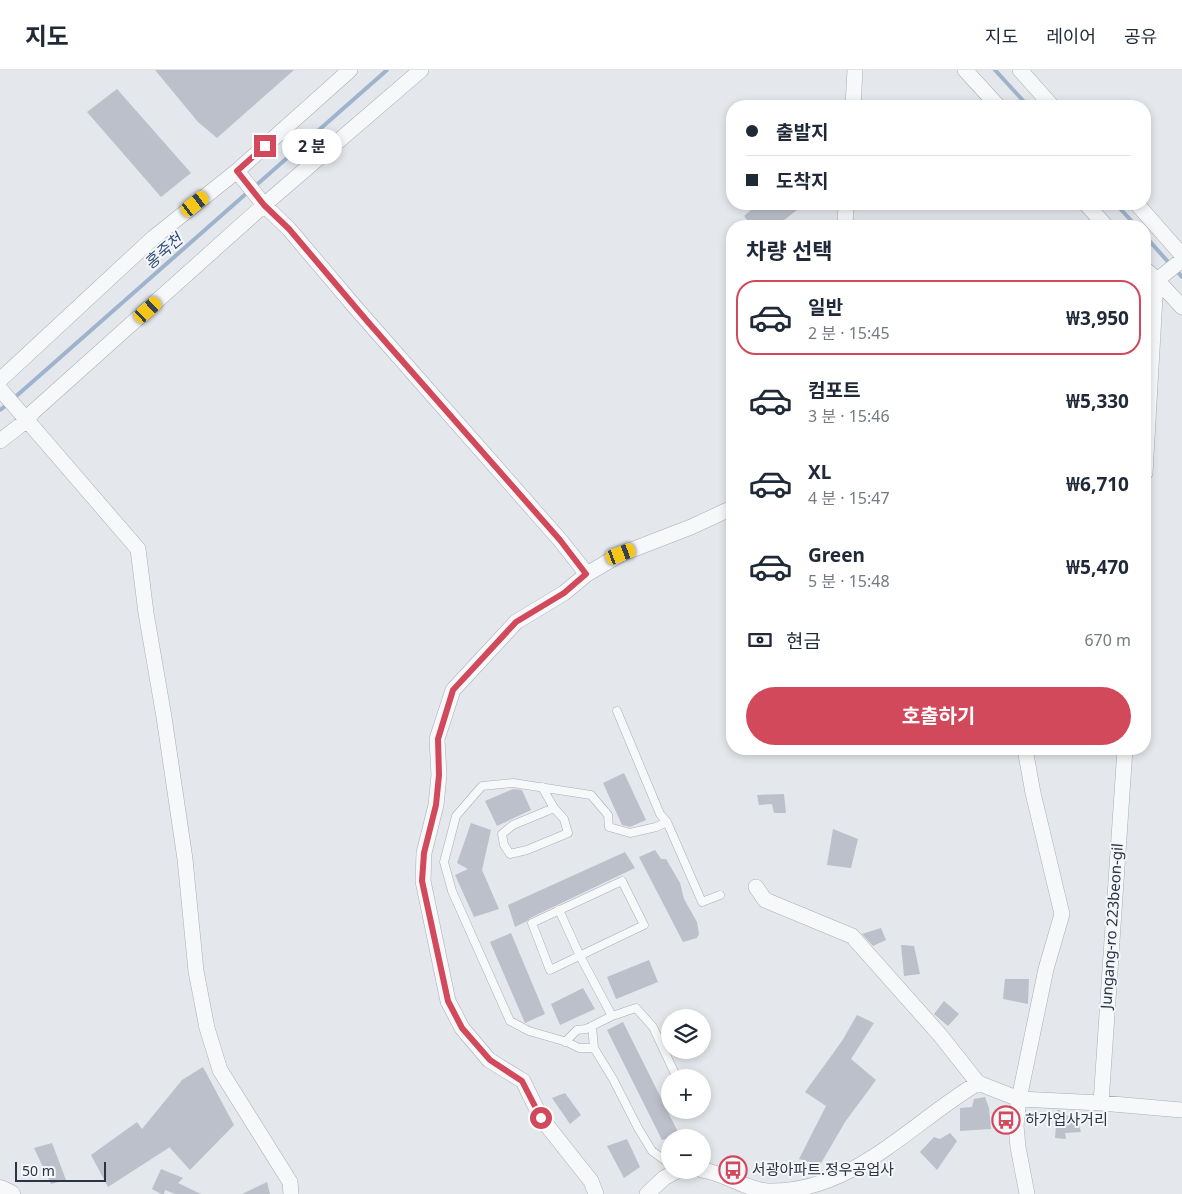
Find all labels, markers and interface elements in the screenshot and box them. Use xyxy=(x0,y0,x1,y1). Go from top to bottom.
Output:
text: 지도 xyxy=(25,19,69,52)
text: 지도 xyxy=(985,24,1018,48)
text: 레이어 xyxy=(1046,24,1096,48)
text: 공유 xyxy=(1124,24,1157,48)
text: 출발지 xyxy=(776,119,828,145)
callout: 2 분 xyxy=(282,128,342,164)
route end xyxy=(254,135,276,157)
text: 2 분 xyxy=(298,135,326,157)
text: 도착지 xyxy=(776,168,828,194)
car xyxy=(178,189,211,219)
water label: 홍죽천 xyxy=(139,227,189,274)
text: 차량 선택 xyxy=(746,235,833,265)
car xyxy=(131,294,164,326)
text: 일반 xyxy=(808,294,843,320)
icon: car xyxy=(748,295,793,340)
text: ₩3,950 xyxy=(1066,305,1129,331)
text: 2 분 · 15:45 xyxy=(808,322,890,344)
text: 컴포트 xyxy=(808,377,860,403)
icon: car xyxy=(748,378,793,423)
text: ₩5,330 xyxy=(1066,388,1129,414)
text: 3 분 · 15:46 xyxy=(808,405,890,427)
text: XL xyxy=(808,459,831,485)
icon: car xyxy=(748,461,793,506)
text: ₩6,710 xyxy=(1066,471,1129,497)
text: 4 분 · 15:47 xyxy=(808,487,890,509)
car xyxy=(604,542,637,566)
text: Green xyxy=(808,542,865,568)
icon: car xyxy=(748,544,793,589)
text: ₩5,470 xyxy=(1066,554,1129,580)
text: 5 분 · 15:48 xyxy=(808,570,890,592)
icon: cash xyxy=(746,626,774,654)
text: 현금 xyxy=(786,628,821,654)
text: 670 m xyxy=(1084,629,1131,651)
button: 호출하기 xyxy=(746,687,1131,745)
street label: Jungang-ro 223beon-gil xyxy=(1095,842,1127,1011)
map controls xyxy=(661,1009,711,1179)
button: layers xyxy=(661,1009,711,1059)
button: + xyxy=(661,1069,711,1119)
bus stop icon: 하가업사거리 xyxy=(991,1105,1021,1135)
route start xyxy=(530,1107,552,1129)
place label: 하가업사거리 xyxy=(1025,1109,1108,1129)
button: − xyxy=(661,1129,711,1179)
bus stop icon: 서광아파트.정우공업사 xyxy=(718,1155,748,1185)
scale bar xyxy=(15,1159,106,1182)
place label: 서광아파트.정우공업사 xyxy=(752,1159,894,1179)
text: 50 m xyxy=(22,1161,55,1180)

